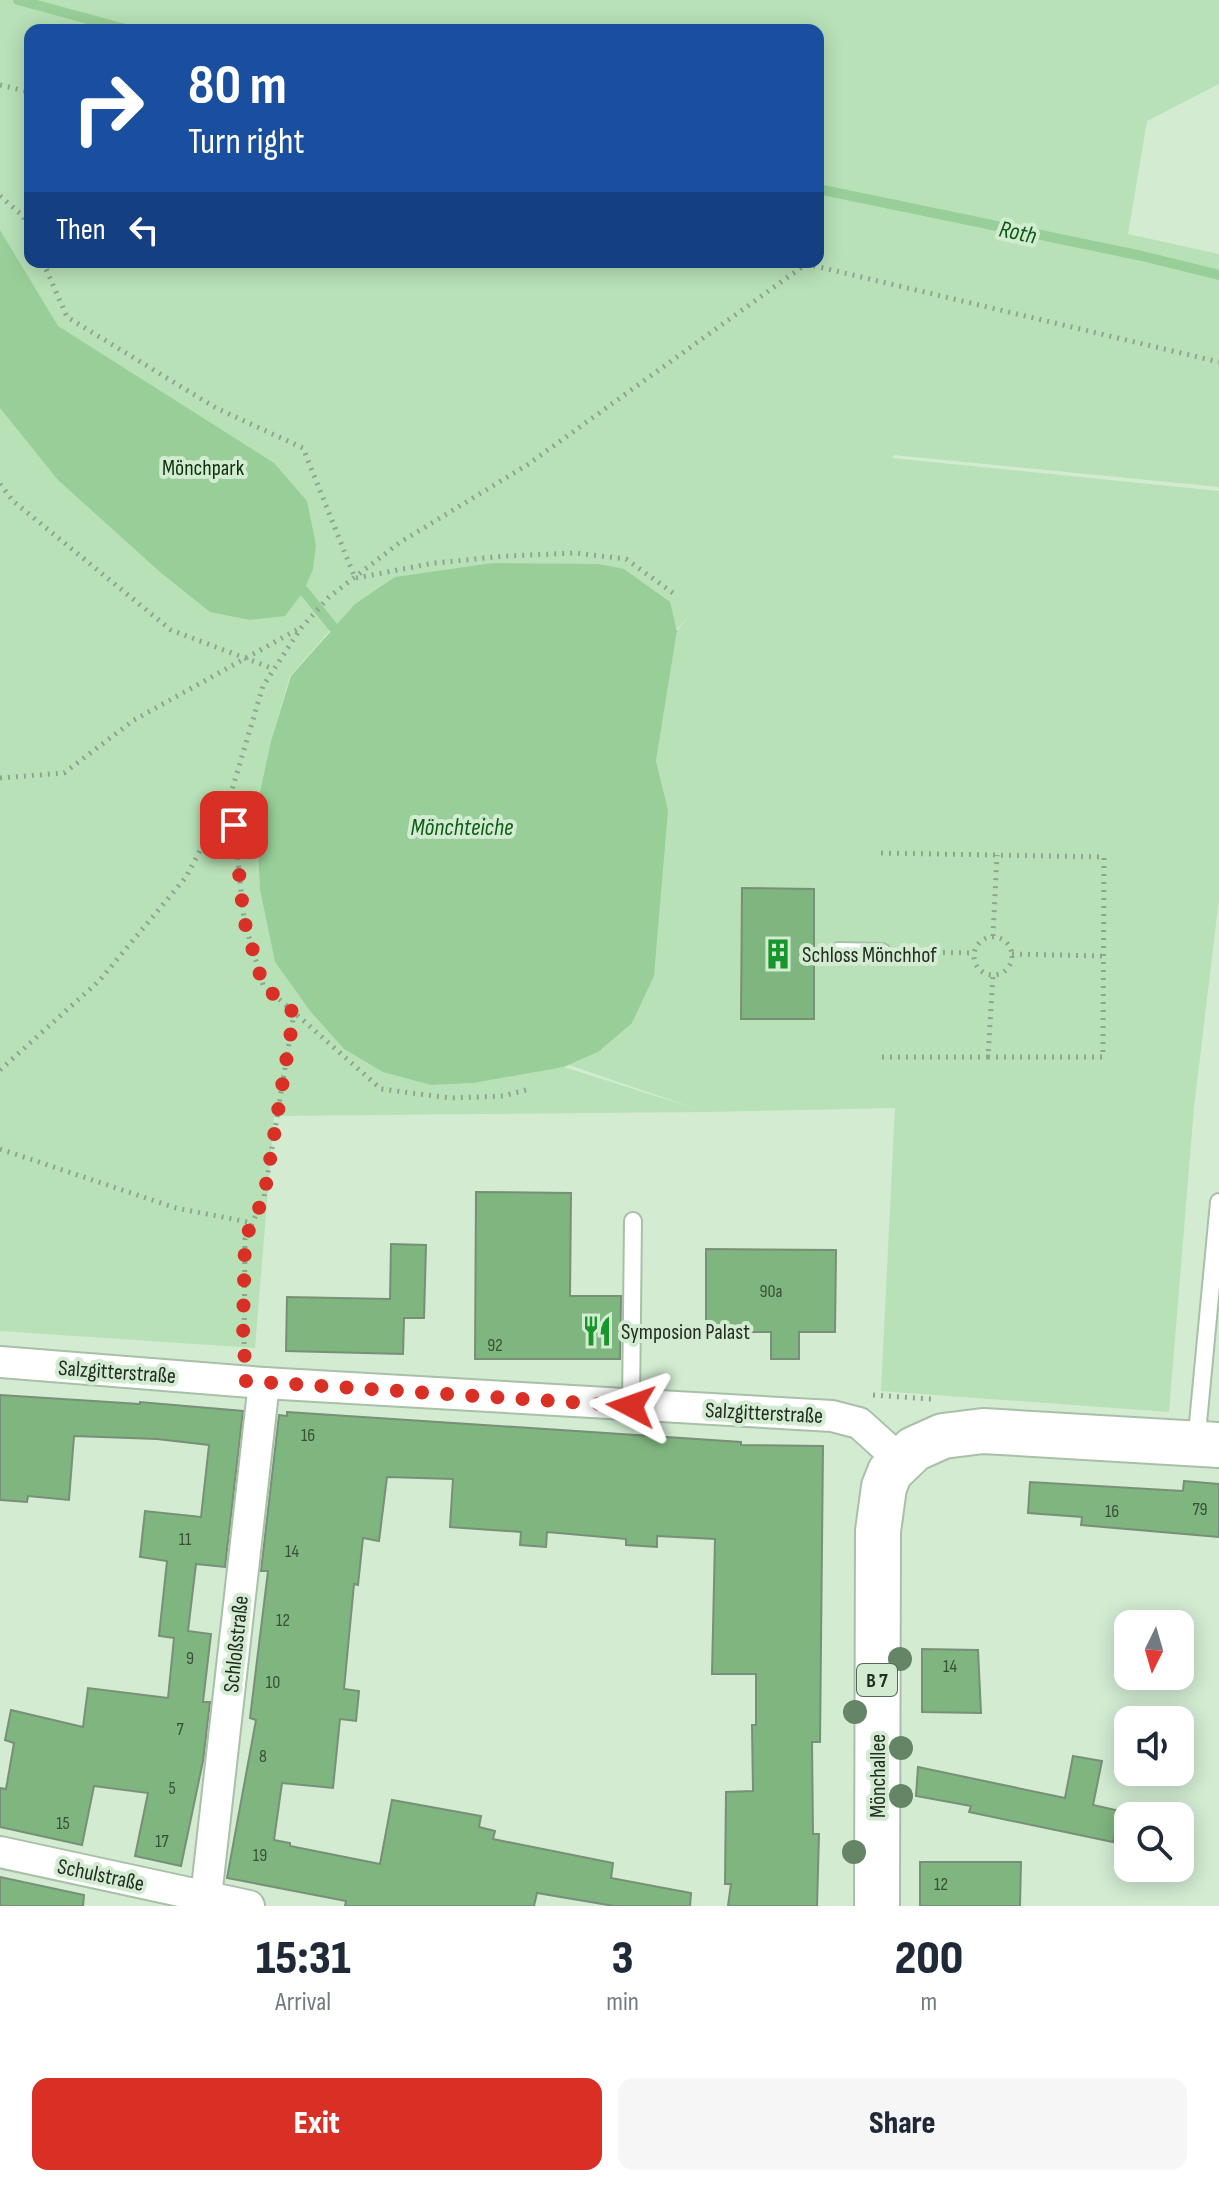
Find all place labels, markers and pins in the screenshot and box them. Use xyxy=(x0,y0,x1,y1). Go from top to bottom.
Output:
pin xyxy=(200,791,268,859)
building icon: Schloss Mönchhof xyxy=(761,937,795,971)
place label: Schloss Mönchhof xyxy=(802,942,937,969)
restaurant icon: Symposion Palast xyxy=(580,1314,614,1348)
place label: Symposion Palast xyxy=(621,1319,750,1346)

